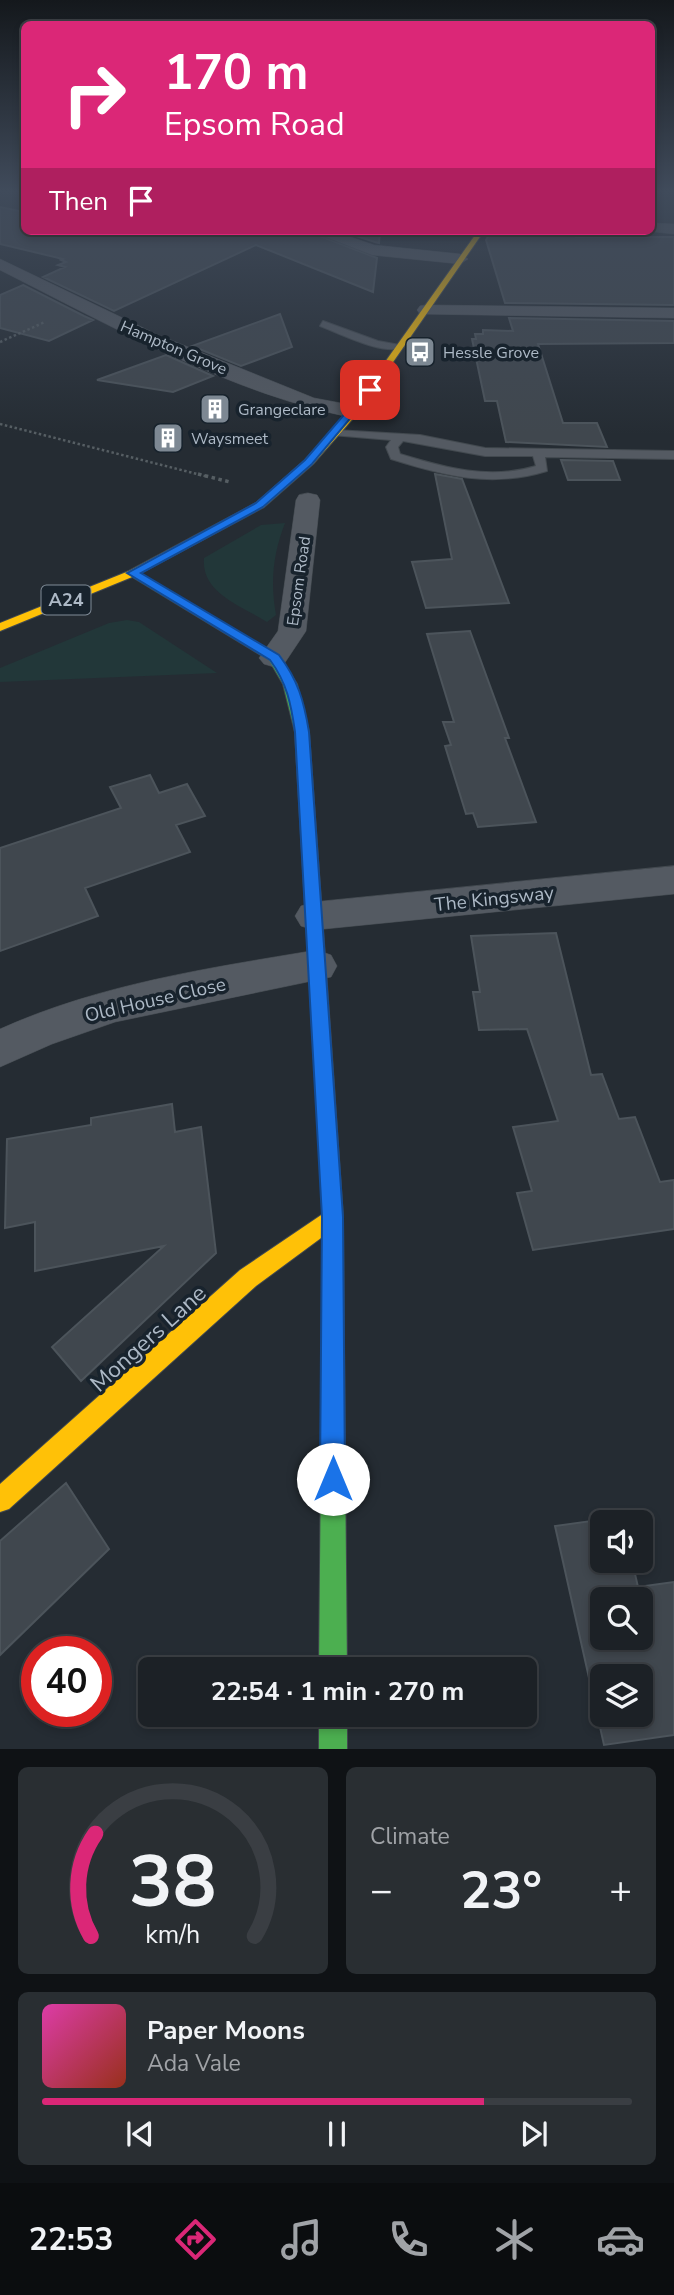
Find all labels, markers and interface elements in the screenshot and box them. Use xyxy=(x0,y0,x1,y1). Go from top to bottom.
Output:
text: 170 m xyxy=(164,39,308,106)
icon: right xyxy=(49,49,140,140)
text: Epsom Road xyxy=(164,103,345,146)
icon: arrive xyxy=(122,182,160,220)
text: Then xyxy=(49,184,108,219)
street label: Hampton Grove xyxy=(117,316,230,380)
bus stop icon: Hessle Grove xyxy=(403,335,437,369)
place label: Hessle Grove xyxy=(443,342,539,364)
pin xyxy=(340,360,400,420)
icon: arrive xyxy=(351,371,389,409)
building icon: Grangeclare xyxy=(198,392,232,426)
place label: Grangeclare xyxy=(238,399,325,421)
building icon: Waysmeet xyxy=(151,421,185,455)
place label: Waysmeet xyxy=(191,428,269,450)
street label: Epsom Road xyxy=(282,535,316,627)
road number: A24 xyxy=(42,586,90,614)
street label: The Kingsway xyxy=(433,880,555,918)
street label: Old House Close xyxy=(82,971,228,1029)
street label: Mongers Lane xyxy=(84,1278,213,1399)
position arrow xyxy=(296,1442,370,1516)
map controls xyxy=(590,1510,653,1727)
button: sound xyxy=(590,1510,653,1573)
button: search xyxy=(590,1587,653,1650)
speed limit sign: 40 xyxy=(21,1636,112,1727)
button: layers xyxy=(590,1664,653,1727)
text: 22:54 · 1 min · 270 m xyxy=(211,1674,464,1709)
text: Climate xyxy=(370,1821,450,1852)
text: 38 xyxy=(129,1833,217,1933)
text: 23° xyxy=(460,1855,542,1926)
text: − xyxy=(370,1865,393,1916)
text: + xyxy=(609,1865,632,1916)
text: km/h xyxy=(145,1918,201,1952)
text: Paper Moons xyxy=(147,2013,305,2048)
text: Ada Vale xyxy=(147,2048,241,2079)
icon: previous xyxy=(121,2115,159,2153)
icon: pause xyxy=(318,2115,356,2153)
icon: next xyxy=(515,2115,553,2153)
icon: directions xyxy=(171,2215,220,2264)
icon: music xyxy=(277,2215,326,2264)
icon: phone xyxy=(384,2215,433,2264)
icon: climate xyxy=(490,2215,539,2264)
icon: car xyxy=(596,2215,645,2264)
text: 22:53 xyxy=(29,2218,113,2261)

